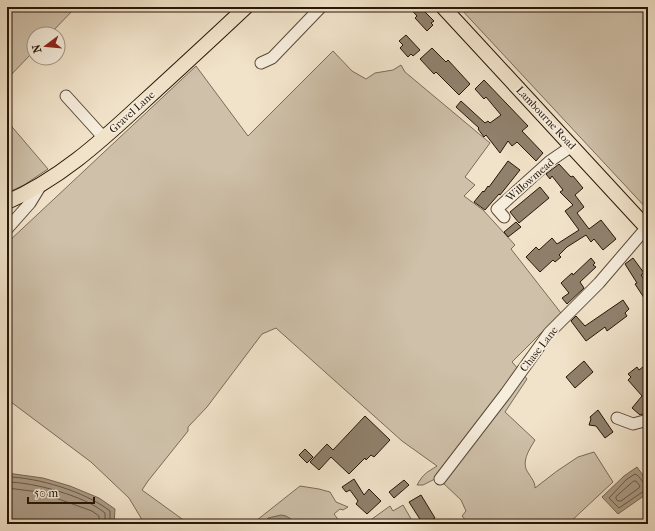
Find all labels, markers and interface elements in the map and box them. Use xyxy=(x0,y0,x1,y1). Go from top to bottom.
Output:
north arrow xyxy=(26,26,66,66)
text: N xyxy=(29,42,44,54)
street label: Lambourne Road xyxy=(513,84,579,153)
street label: Gravel Lane xyxy=(106,88,158,136)
street label: Willowmead xyxy=(503,155,557,205)
street label: Chase Lane xyxy=(517,323,561,374)
scale bar xyxy=(28,479,94,505)
text: 50 m xyxy=(34,486,58,500)

